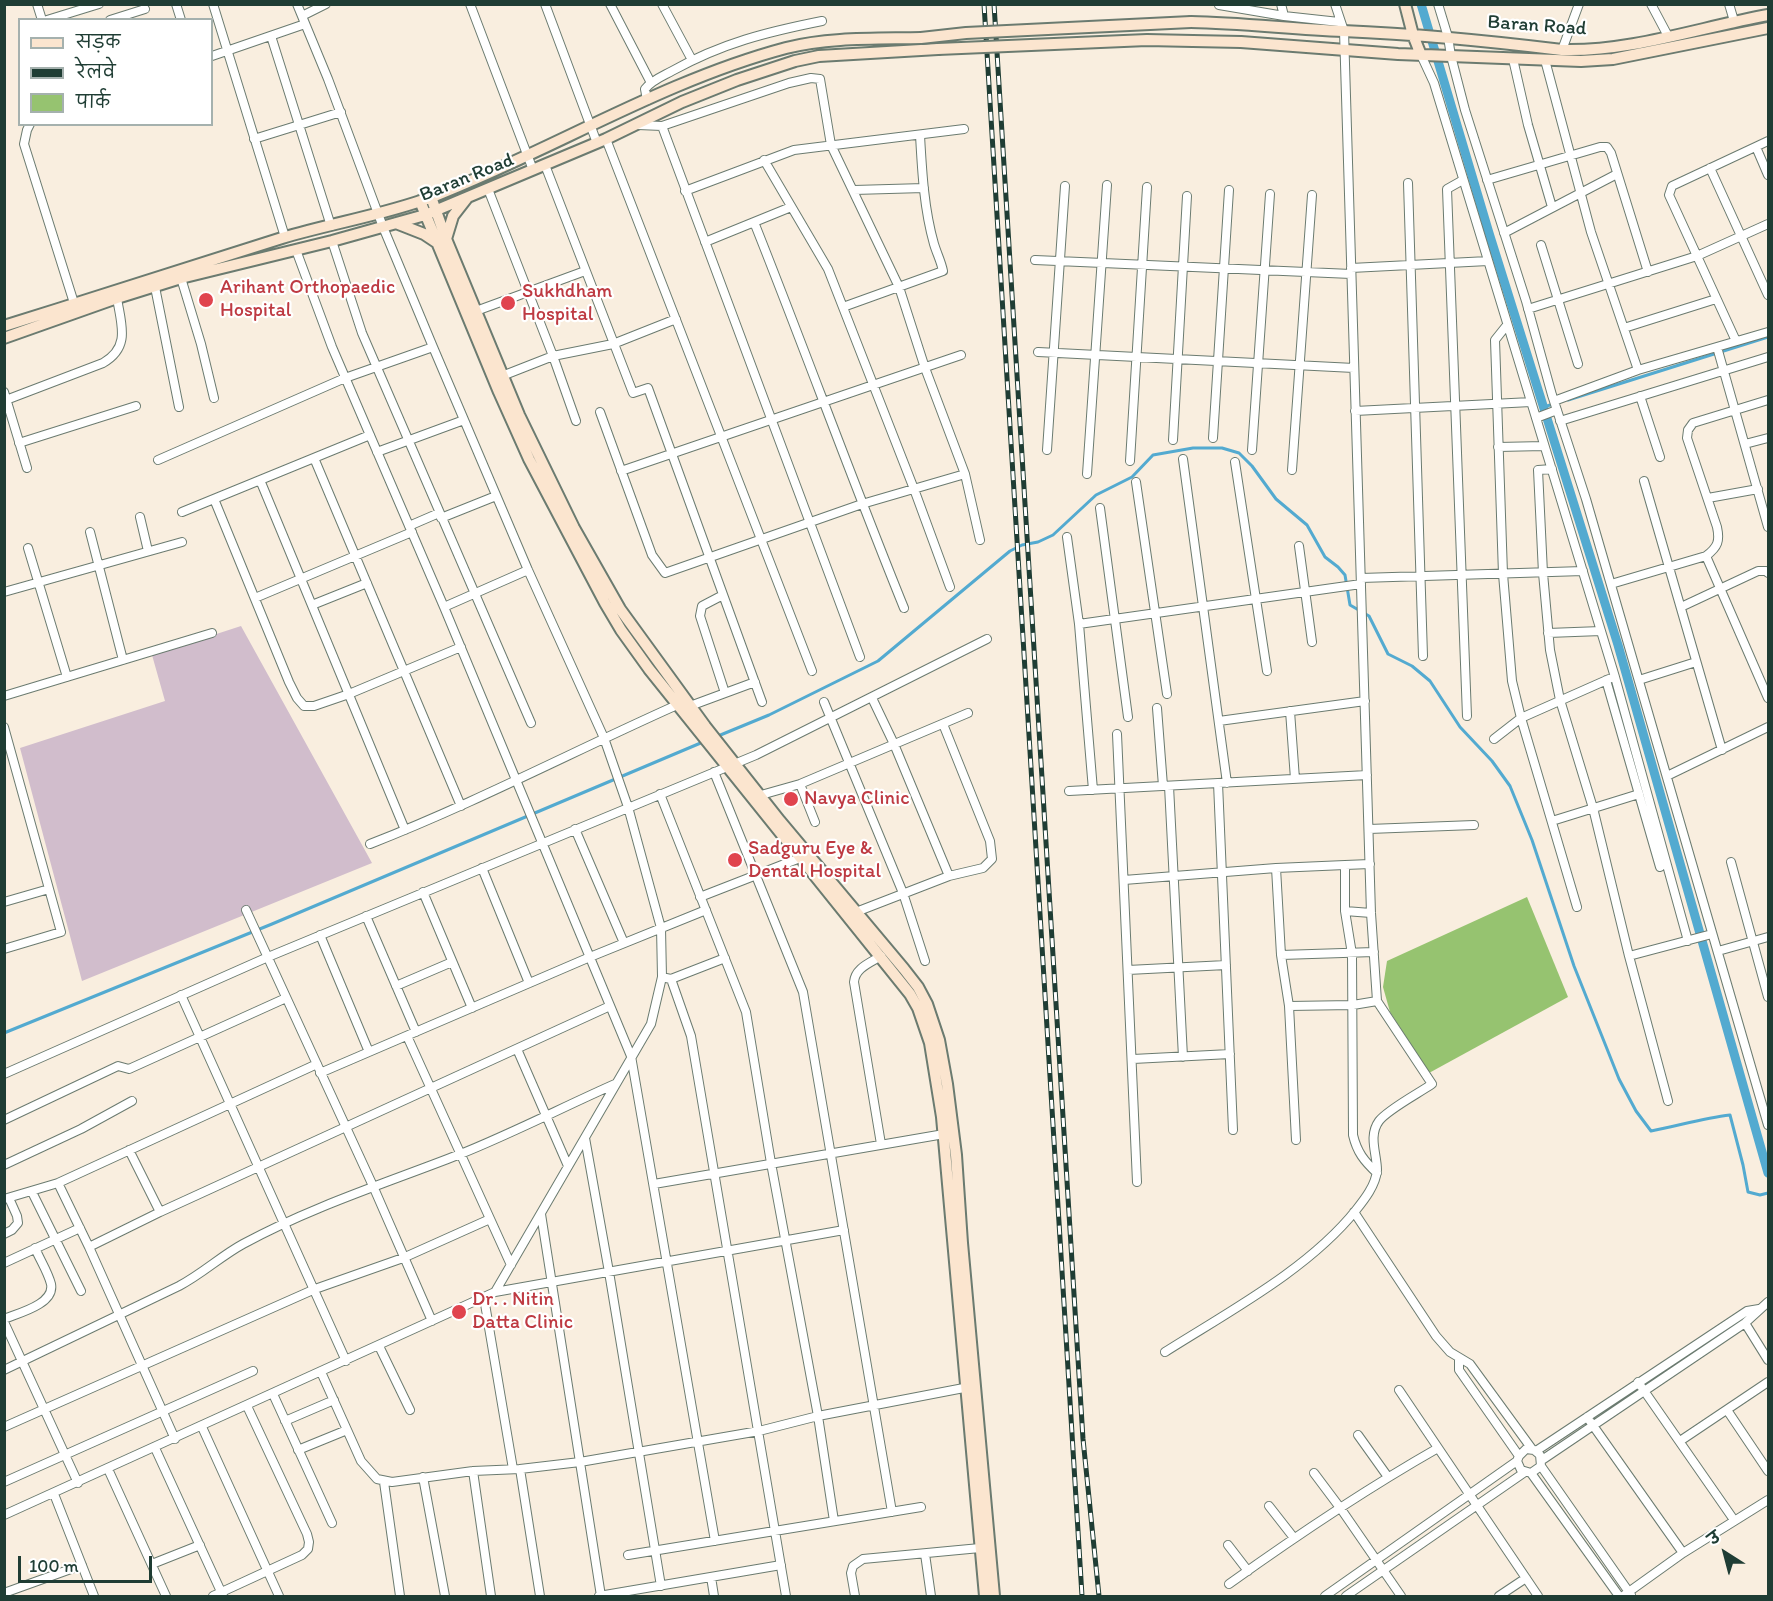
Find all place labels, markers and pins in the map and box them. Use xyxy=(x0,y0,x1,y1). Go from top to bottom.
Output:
place label: Arihant Orthopaedic Hospital xyxy=(220,276,395,323)
place label: Sukhdham Hospital xyxy=(522,280,612,327)
marker: Arihant Orthopaedic Hospital xyxy=(197,291,215,309)
marker: Sukhdham Hospital xyxy=(499,294,517,312)
place label: Navya Clinic xyxy=(804,787,910,811)
marker: Navya Clinic xyxy=(782,790,800,808)
place label: Sadguru Eye & Dental Hospital xyxy=(748,837,881,884)
marker: Sadguru Eye & Dental Hospital xyxy=(726,851,744,869)
place label: Dr. . Nitin Datta Clinic xyxy=(472,1288,573,1335)
marker: Dr. . Nitin Datta Clinic xyxy=(450,1303,468,1321)

